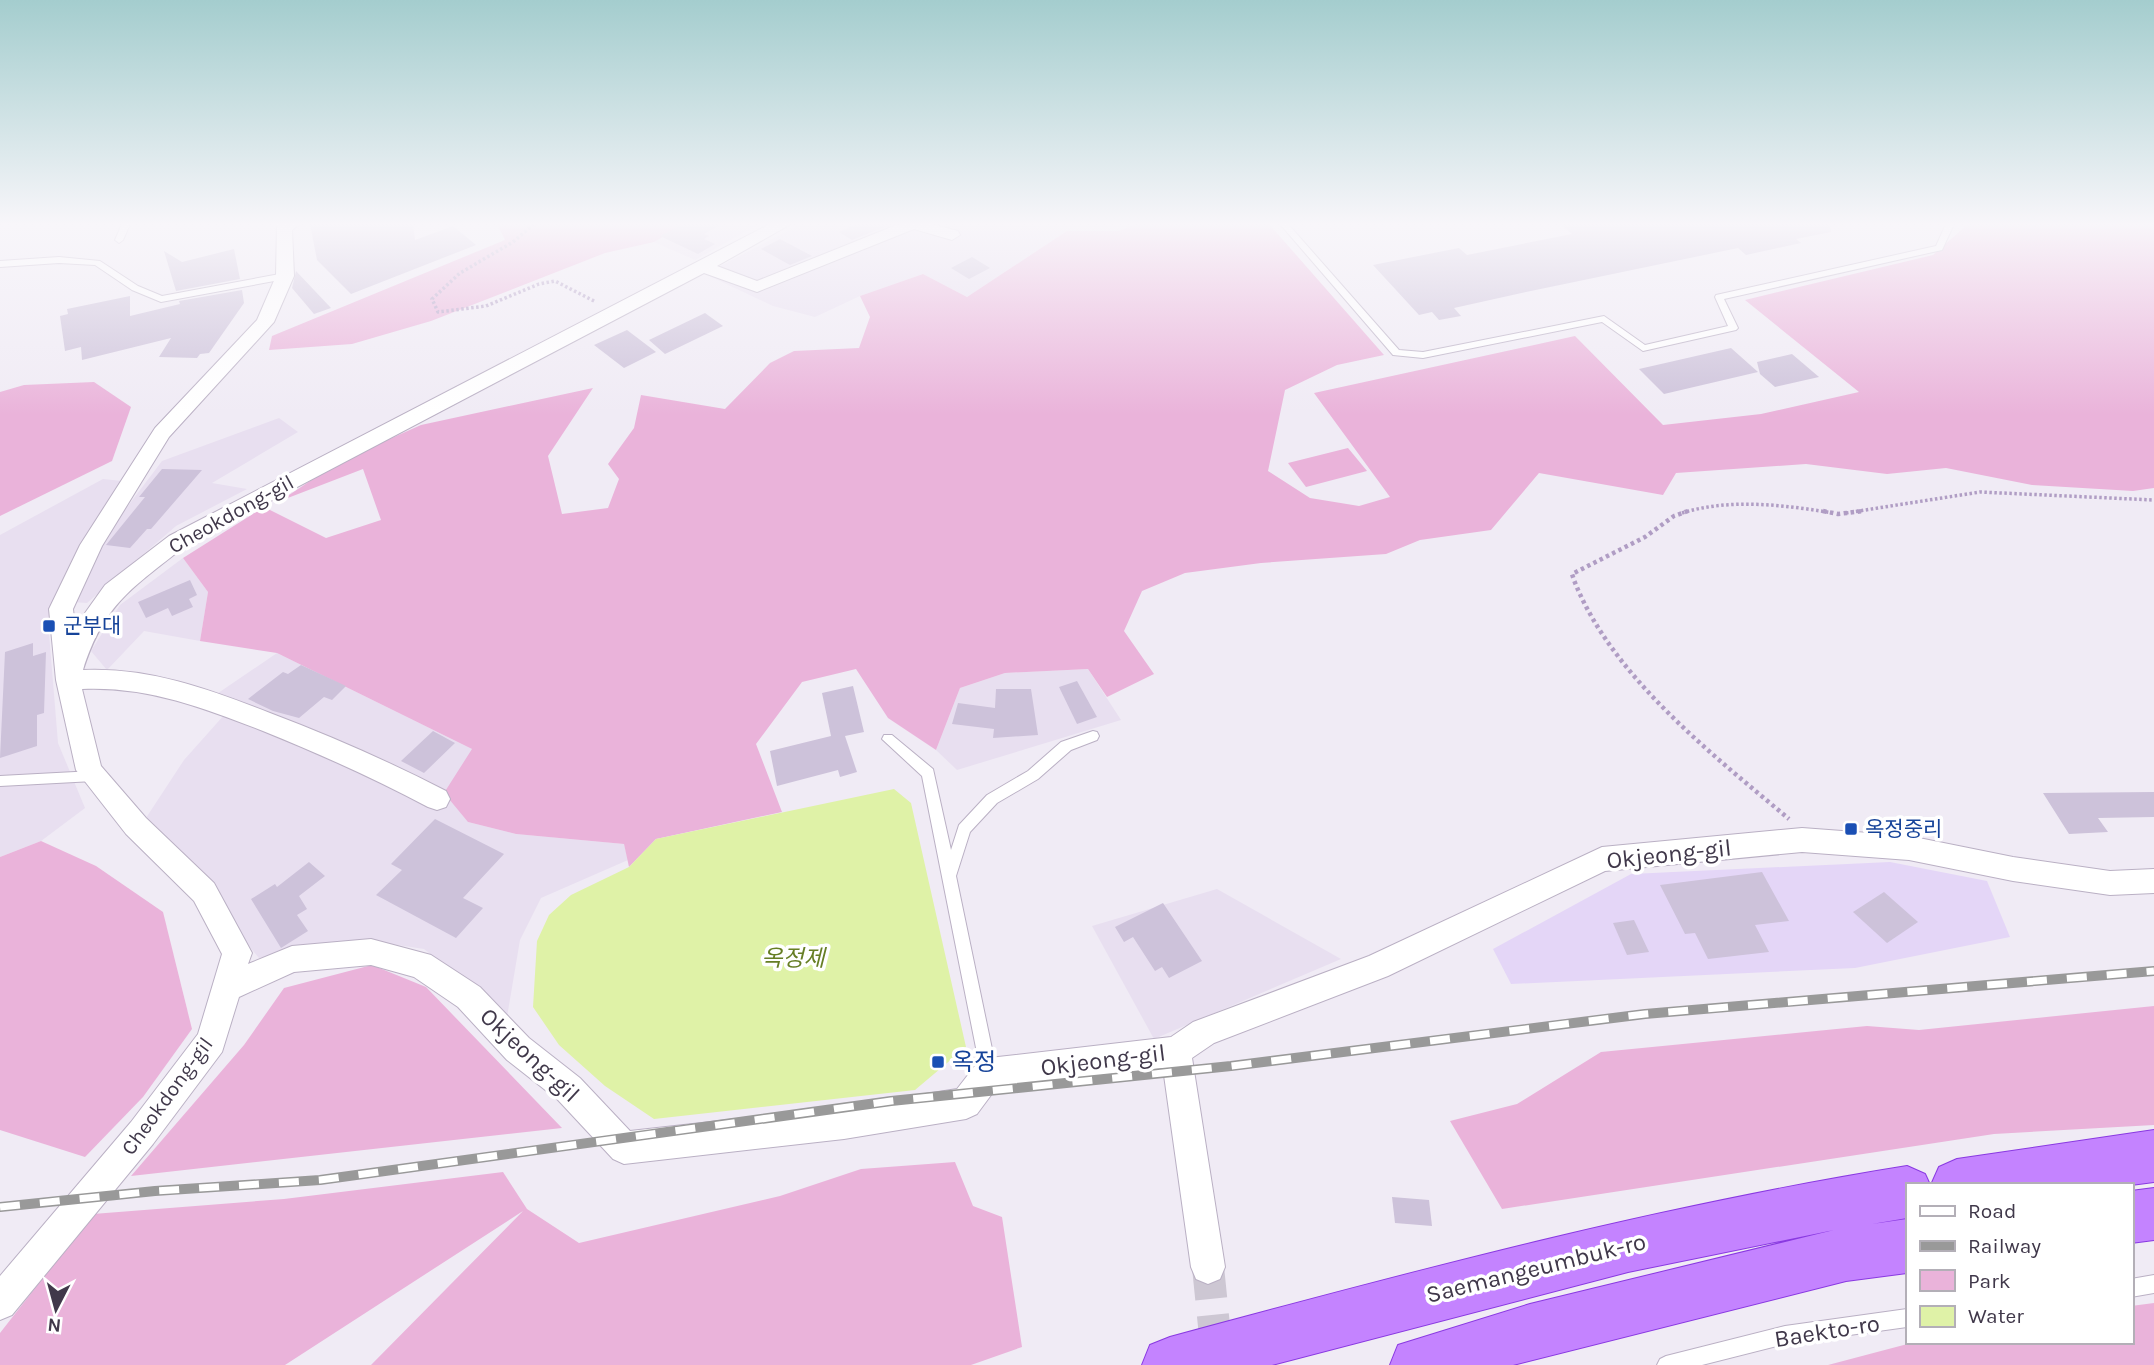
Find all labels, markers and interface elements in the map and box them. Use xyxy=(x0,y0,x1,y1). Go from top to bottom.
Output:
street label: Cheokdong-gil xyxy=(164,470,298,558)
place label: 군부대 xyxy=(63,614,121,638)
marker: 군부대 xyxy=(41,618,57,634)
place label: 옥정중리 xyxy=(1865,817,1942,841)
marker: 옥정중리 xyxy=(1843,821,1859,837)
street label: Okjeong-gil xyxy=(1605,834,1733,874)
water label: 옥정제 xyxy=(761,945,828,972)
street label: Okjeong-gil xyxy=(475,1002,585,1108)
street label: Cheokdong-gil xyxy=(116,1033,218,1159)
street label: Okjeong-gil xyxy=(1039,1038,1167,1082)
place label: 옥정 xyxy=(952,1048,996,1076)
marker: 옥정 xyxy=(930,1054,946,1070)
legend xyxy=(1906,1183,2133,1344)
text: Road xyxy=(1968,1199,2016,1223)
street label: Saemangeumbuk-ro xyxy=(1423,1227,1649,1309)
text: Railway xyxy=(1968,1234,2041,1258)
text: Park xyxy=(1968,1269,2011,1293)
north arrow xyxy=(21,1274,91,1344)
text: Water xyxy=(1968,1304,2024,1328)
street label: Baekto-ro xyxy=(1772,1309,1882,1353)
text: N xyxy=(46,1313,62,1337)

